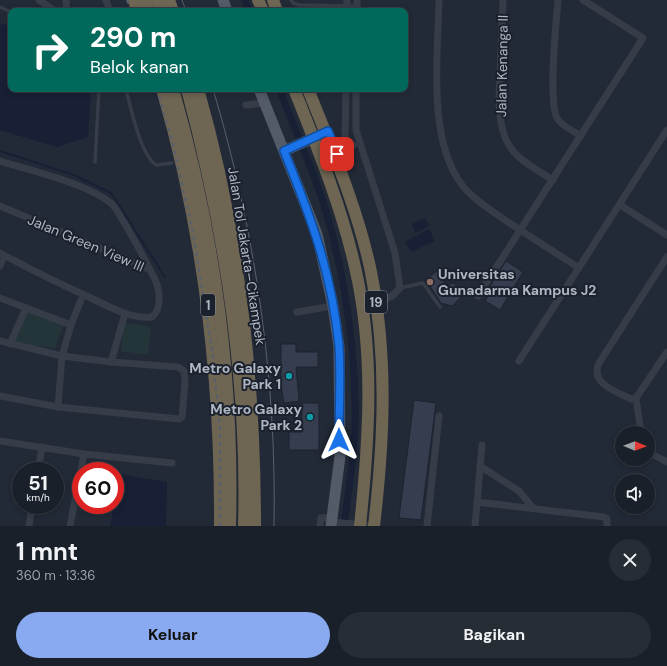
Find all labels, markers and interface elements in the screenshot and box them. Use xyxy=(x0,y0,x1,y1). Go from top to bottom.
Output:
street label: Jalan Kenanga II xyxy=(492,15,512,117)
text: 290 m xyxy=(90,19,176,56)
icon: right xyxy=(24,24,76,76)
text: Belok kanan xyxy=(90,55,189,79)
pin xyxy=(320,137,354,171)
icon: arrive xyxy=(326,143,348,165)
street label: Jalan Tol Jakarta–Cikampek xyxy=(224,166,270,346)
street label: Jalan Green View III xyxy=(25,210,147,276)
place label: Universitas Gunadarma Kampus J2 xyxy=(438,265,596,299)
marker: Universitas Gunadarma Kampus J2 xyxy=(425,277,435,287)
road number: 19 xyxy=(365,291,387,313)
road number: 1 xyxy=(201,294,215,316)
place label: Metro Galaxy Park 1 xyxy=(189,359,282,393)
marker: Metro Galaxy Park 1 xyxy=(284,371,294,381)
place label: Metro Galaxy Park 2 xyxy=(210,400,303,434)
marker: Metro Galaxy Park 2 xyxy=(305,412,315,422)
position arrow xyxy=(318,419,360,461)
north arrow xyxy=(615,426,655,466)
map controls xyxy=(615,426,655,514)
speed limit sign: 60 xyxy=(72,462,124,514)
text: 51 xyxy=(28,470,48,496)
button: sound xyxy=(615,474,655,514)
text: km/h xyxy=(26,491,50,504)
text: 1 mnt xyxy=(16,536,78,567)
button: close xyxy=(609,539,651,581)
text: 360 m · 13:36 xyxy=(16,567,95,584)
button: Keluar xyxy=(16,612,330,658)
button: Bagikan xyxy=(338,612,651,658)

